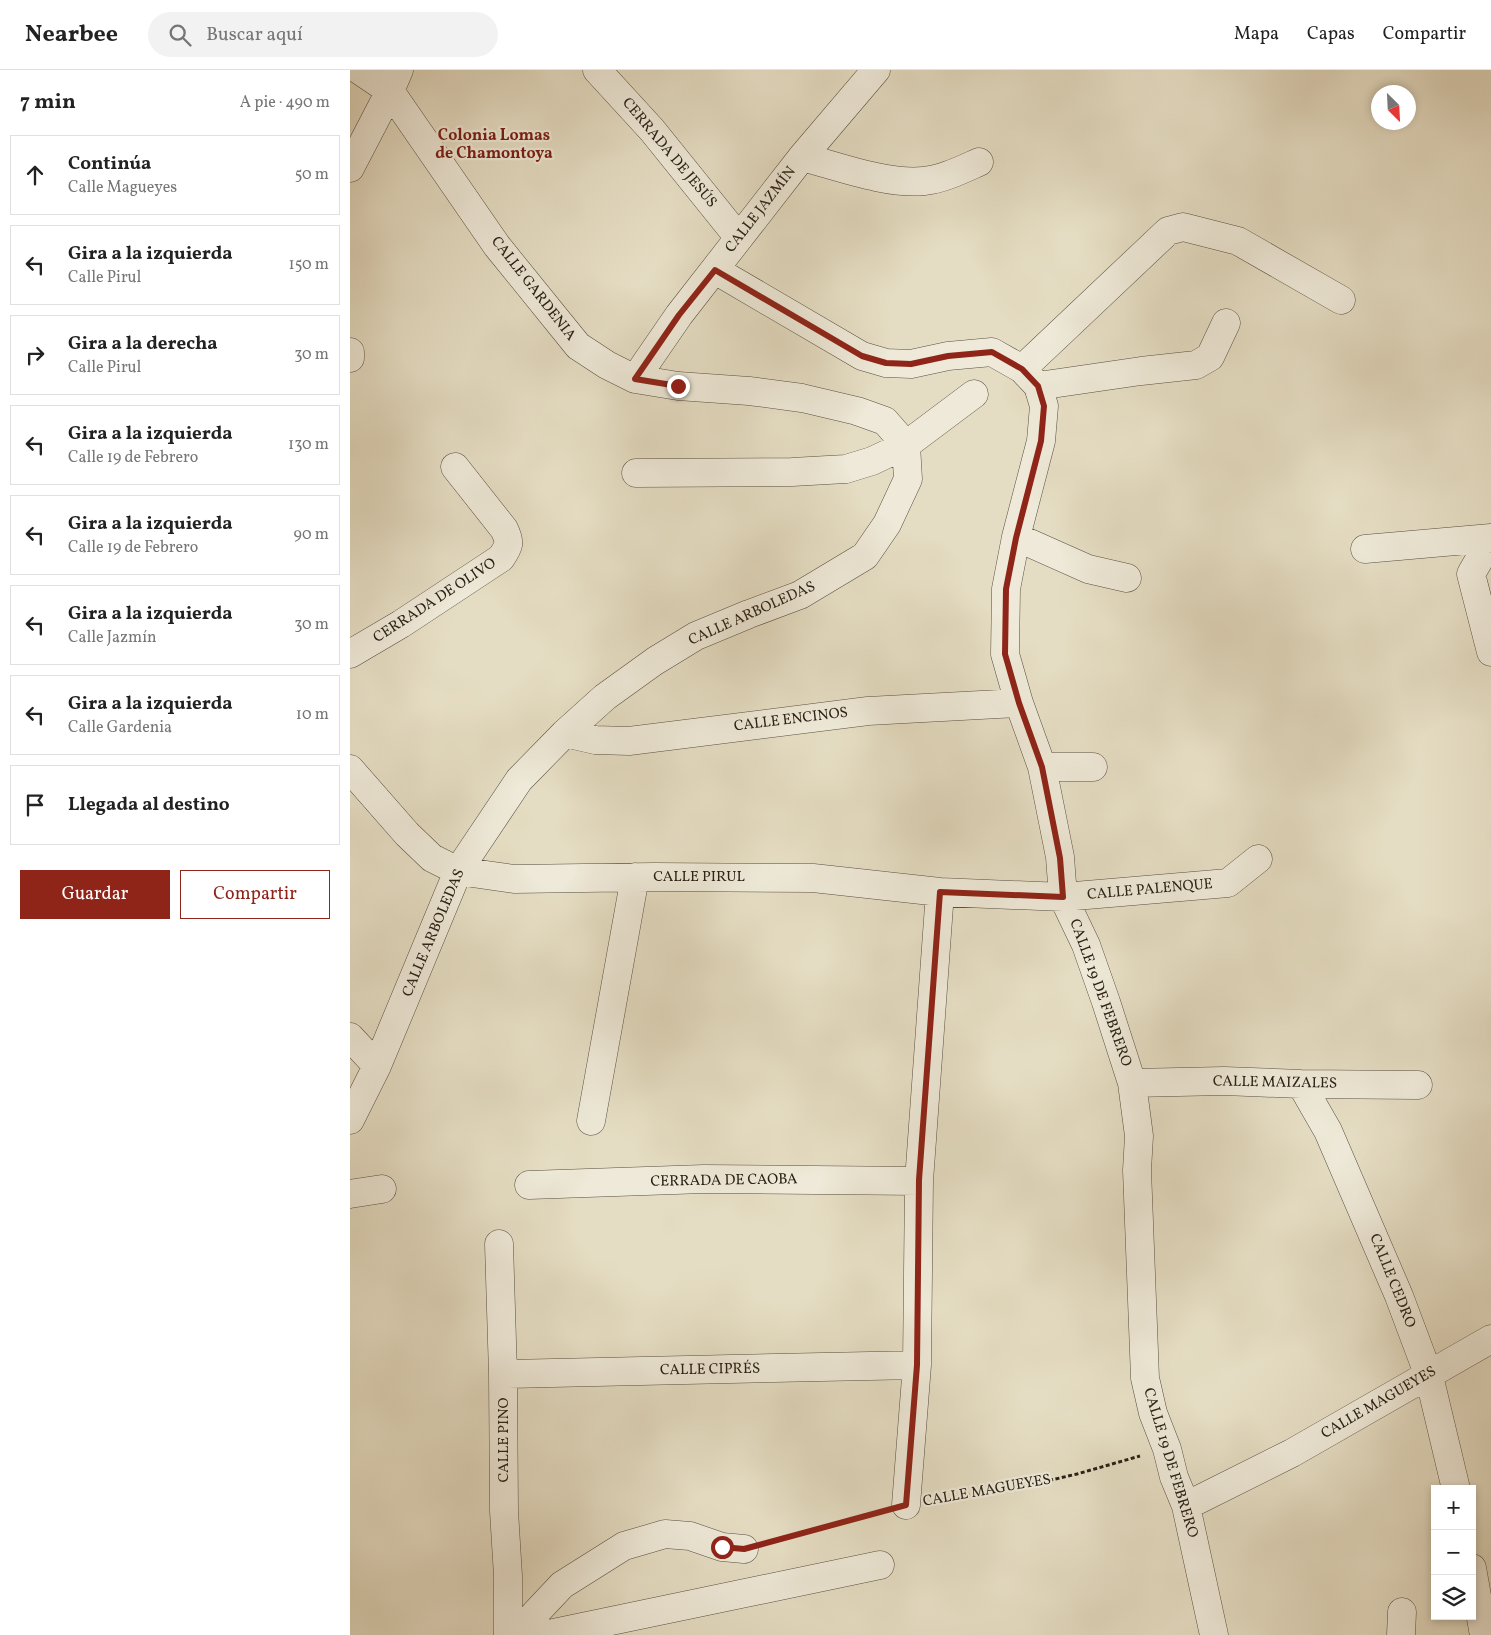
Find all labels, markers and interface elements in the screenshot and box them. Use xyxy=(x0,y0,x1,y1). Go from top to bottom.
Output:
search box xyxy=(148,12,498,57)
text: Nearbee xyxy=(25,18,118,52)
icon: search xyxy=(166,21,194,49)
text: Buscar aquí xyxy=(206,22,303,48)
text: Mapa xyxy=(1234,22,1279,47)
text: Capas xyxy=(1307,22,1355,47)
text: Compartir xyxy=(1383,22,1466,47)
north arrow xyxy=(1371,85,1416,130)
text: 7 min xyxy=(20,88,76,117)
text: A pie · 490 m xyxy=(240,92,330,114)
street label: CERRADA DE JESÚS xyxy=(617,94,721,212)
district label: Colonia Lomas de Chamontoya xyxy=(435,125,553,165)
text: Continúa xyxy=(68,151,151,177)
icon: ahead xyxy=(21,161,49,189)
street label: CALLE JAZMÍN xyxy=(721,162,801,258)
text: 50 m xyxy=(295,164,329,186)
text: Calle Magueyes xyxy=(68,177,177,199)
street label: CALLE GARDENIA xyxy=(486,232,581,346)
text: Gira a la izquierda xyxy=(68,241,233,267)
icon: left xyxy=(21,251,49,279)
text: 150 m xyxy=(288,254,329,276)
text: Calle Pirul xyxy=(68,267,141,289)
text: Gira a la derecha xyxy=(68,331,218,357)
icon: right xyxy=(21,341,49,369)
text: 30 m xyxy=(294,344,329,366)
text: Calle Pirul xyxy=(68,357,141,379)
route end xyxy=(667,375,690,398)
text: Gira a la izquierda xyxy=(68,421,233,447)
icon: left xyxy=(21,431,49,459)
text: 130 m xyxy=(288,434,329,456)
text: Calle 19 de Febrero xyxy=(68,447,198,469)
text: Gira a la izquierda xyxy=(68,511,233,537)
icon: left xyxy=(21,521,49,549)
text: 90 m xyxy=(293,524,329,546)
text: Calle 19 de Febrero xyxy=(68,537,198,559)
street label: CERRADA DE OLIVO xyxy=(369,553,501,649)
street label: CALLE ARBOLEDAS xyxy=(685,577,819,651)
text: Gira a la izquierda xyxy=(68,601,233,627)
icon: left xyxy=(21,611,49,639)
text: 30 m xyxy=(294,614,329,636)
text: Calle Jazmín xyxy=(68,627,157,649)
text: Gira a la izquierda xyxy=(68,691,233,717)
icon: left xyxy=(21,701,49,729)
street label: CALLE ENCINOS xyxy=(733,703,849,737)
text: 10 m xyxy=(296,704,329,726)
text: Calle Gardenia xyxy=(68,717,172,739)
icon: arrive xyxy=(21,791,49,819)
text: Llegada al destino xyxy=(68,792,230,818)
street label: CALLE ARBOLEDAS xyxy=(398,866,470,1000)
street label: CALLE PIRUL xyxy=(653,867,745,888)
button: Guardar xyxy=(20,870,170,919)
button: Compartir xyxy=(180,870,330,919)
street label: CALLE PALENQUE xyxy=(1086,874,1214,906)
street label: CALLE 19 DE FEBRERO xyxy=(1064,916,1137,1070)
street label: CALLE MAIZALES xyxy=(1213,1071,1337,1095)
street label: CERRADA DE CAOBA xyxy=(650,1169,798,1193)
street label: CALLE CEDRO xyxy=(1364,1231,1420,1331)
street label: CALLE CIPRÉS xyxy=(660,1359,760,1381)
street label: CALLE MAGUEYES xyxy=(1318,1361,1440,1445)
street label: CALLE 19 DE FEBRERO xyxy=(1137,1385,1203,1541)
street label: CALLE PINO xyxy=(494,1397,515,1483)
street label: CALLE MAGUEYES xyxy=(921,1469,1053,1513)
map controls xyxy=(1431,1485,1476,1620)
button: + xyxy=(1431,1485,1476,1530)
button: − xyxy=(1431,1530,1476,1575)
route start xyxy=(711,1536,734,1559)
button: layers xyxy=(1431,1575,1476,1620)

